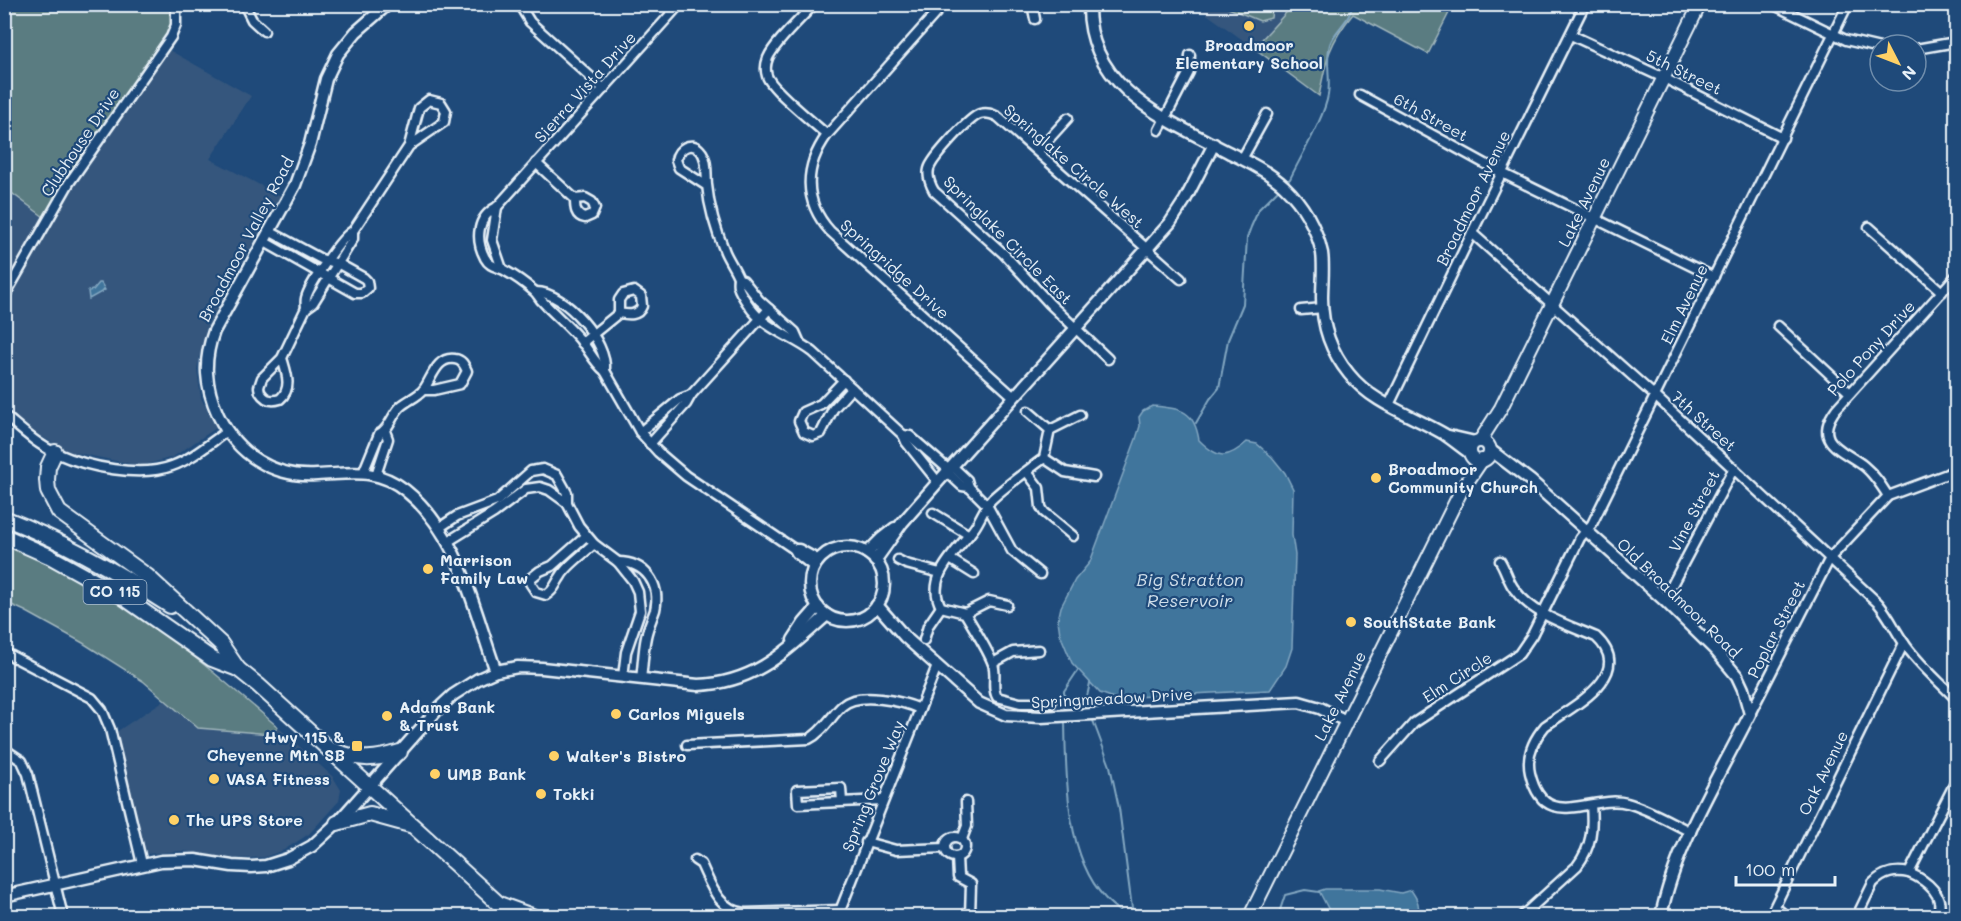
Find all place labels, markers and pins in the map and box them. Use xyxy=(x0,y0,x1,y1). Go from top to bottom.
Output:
marker: Broadmoor Elementary School xyxy=(1242,19,1256,33)
place label: Broadmoor Elementary School xyxy=(1175,34,1323,73)
place label: Broadmoor Community Church xyxy=(1388,458,1538,497)
marker: Broadmoor Community Church xyxy=(1369,471,1383,485)
place label: Marrison Family Law xyxy=(440,549,528,588)
marker: Marrison Family Law xyxy=(421,562,435,576)
place label: SouthState Bank xyxy=(1363,611,1496,632)
marker: SouthState Bank xyxy=(1344,615,1358,629)
place label: Adams Bank & Trust xyxy=(399,696,495,735)
place label: Carlos Miguels xyxy=(628,703,745,724)
marker: Carlos Miguels xyxy=(609,707,623,721)
marker: Adams Bank & Trust xyxy=(380,709,394,723)
place label: Hwy 115 & Cheyenne Mtn SB xyxy=(207,726,345,765)
marker: Hwy 115 & Cheyenne Mtn SB xyxy=(350,739,364,753)
place label: Walter's Bistro xyxy=(566,745,687,766)
marker: Walter's Bistro xyxy=(547,749,561,763)
place label: UMB Bank xyxy=(447,763,526,784)
marker: UMB Bank xyxy=(428,767,442,781)
place label: VASA Fitness xyxy=(226,768,330,789)
marker: VASA Fitness xyxy=(207,772,221,786)
place label: Tokki xyxy=(553,783,595,804)
marker: Tokki xyxy=(534,787,548,801)
place label: The UPS Store xyxy=(186,809,303,830)
marker: The UPS Store xyxy=(167,813,181,827)

